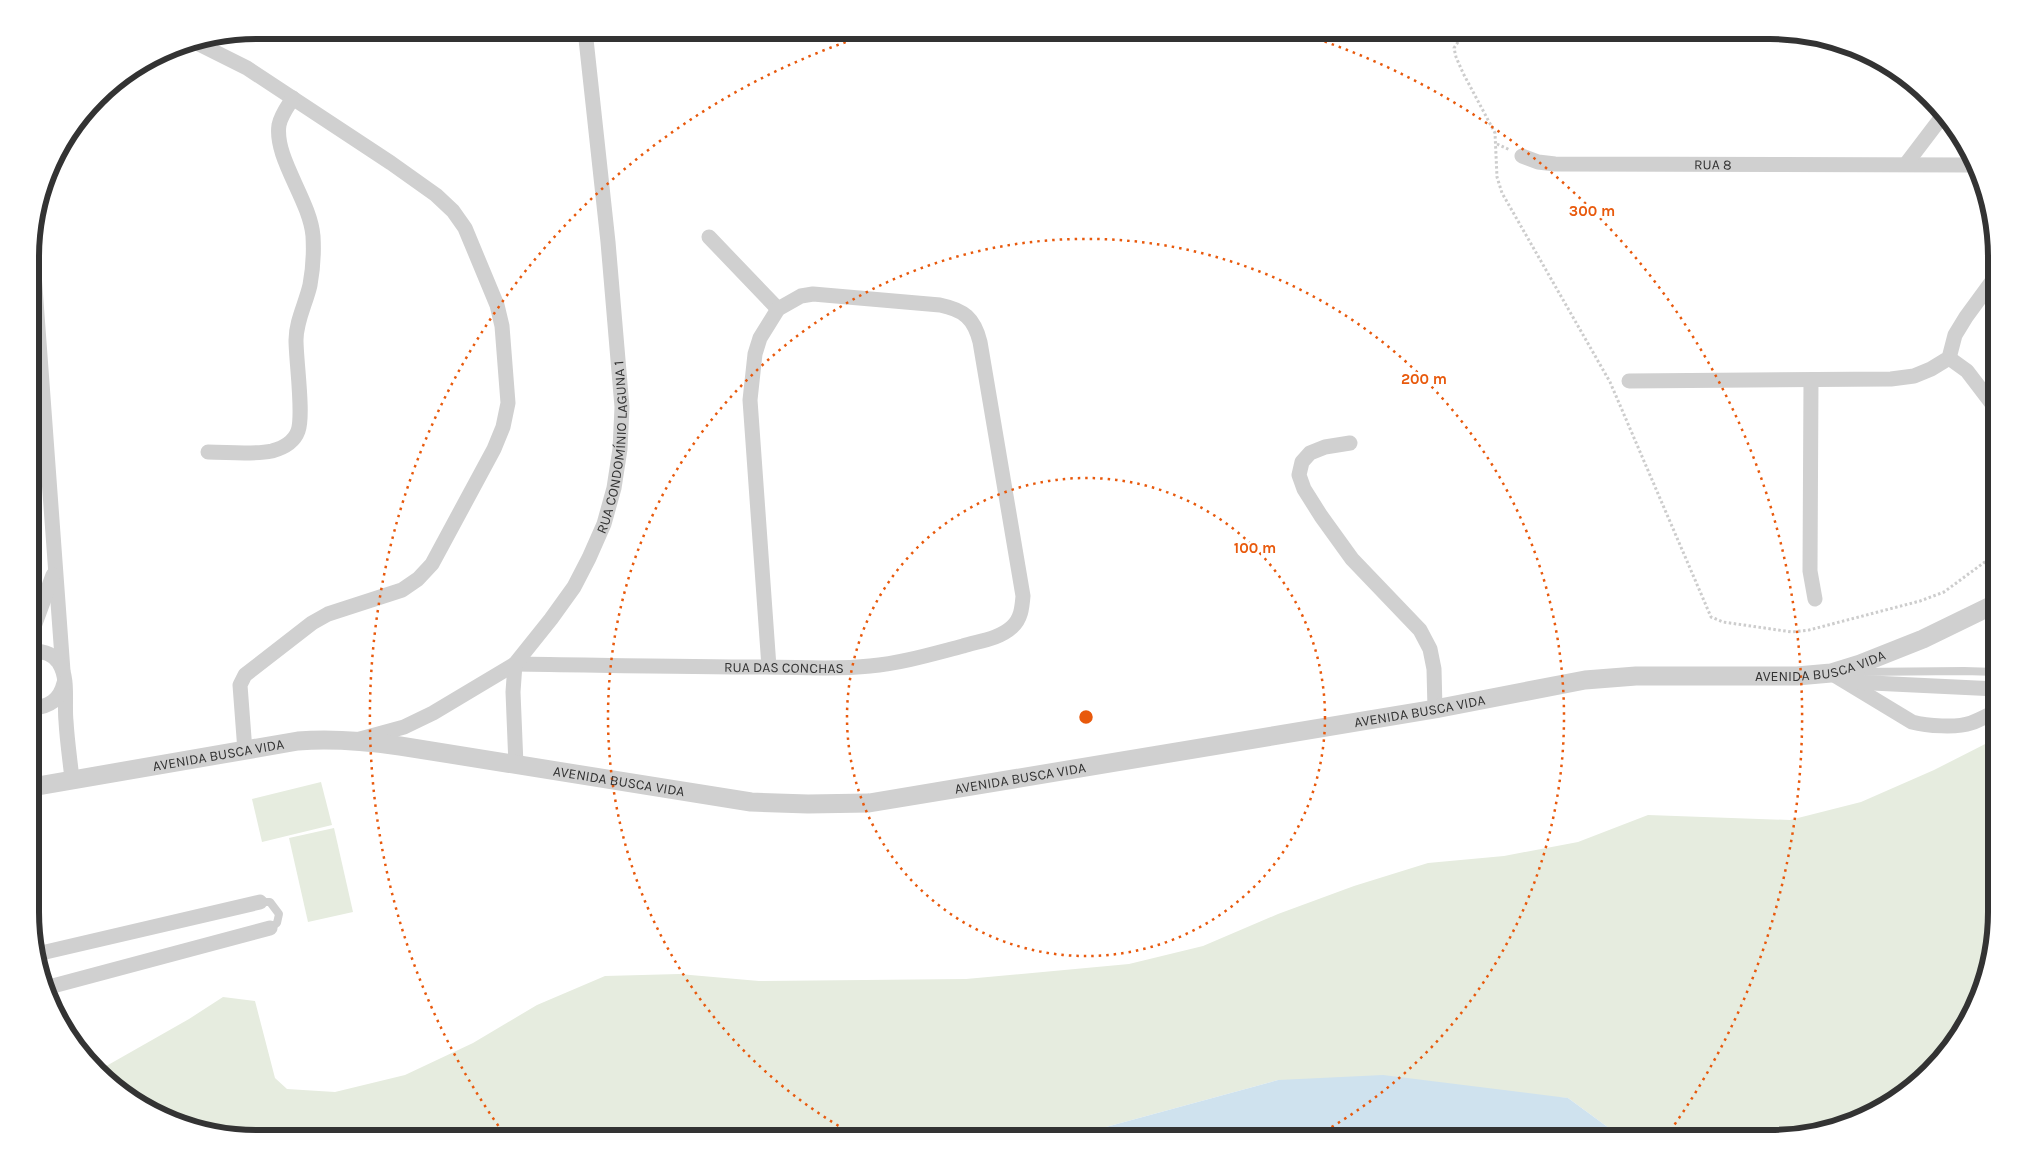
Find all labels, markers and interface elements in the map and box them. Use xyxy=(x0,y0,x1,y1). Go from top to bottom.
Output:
street label: RUA 8 xyxy=(1694,156,1732,173)
text: 300 m xyxy=(1569,202,1615,220)
street label: RUA CONDOMÍNIO LAGUNA 1 xyxy=(592,360,631,536)
text: 200 m xyxy=(1401,370,1447,388)
text: 100 m xyxy=(1234,539,1276,557)
street label: AVENIDA BUSCA VIDA xyxy=(1755,646,1888,685)
street label: RUA DAS CONCHAS xyxy=(724,658,844,677)
street label: AVENIDA BUSCA VIDA xyxy=(1353,691,1487,731)
centre of rings xyxy=(1077,708,1095,726)
street label: AVENIDA BUSCA VIDA xyxy=(151,735,285,774)
street label: AVENIDA BUSCA VIDA xyxy=(953,759,1087,797)
street label: AVENIDA BUSCA VIDA xyxy=(552,762,686,800)

